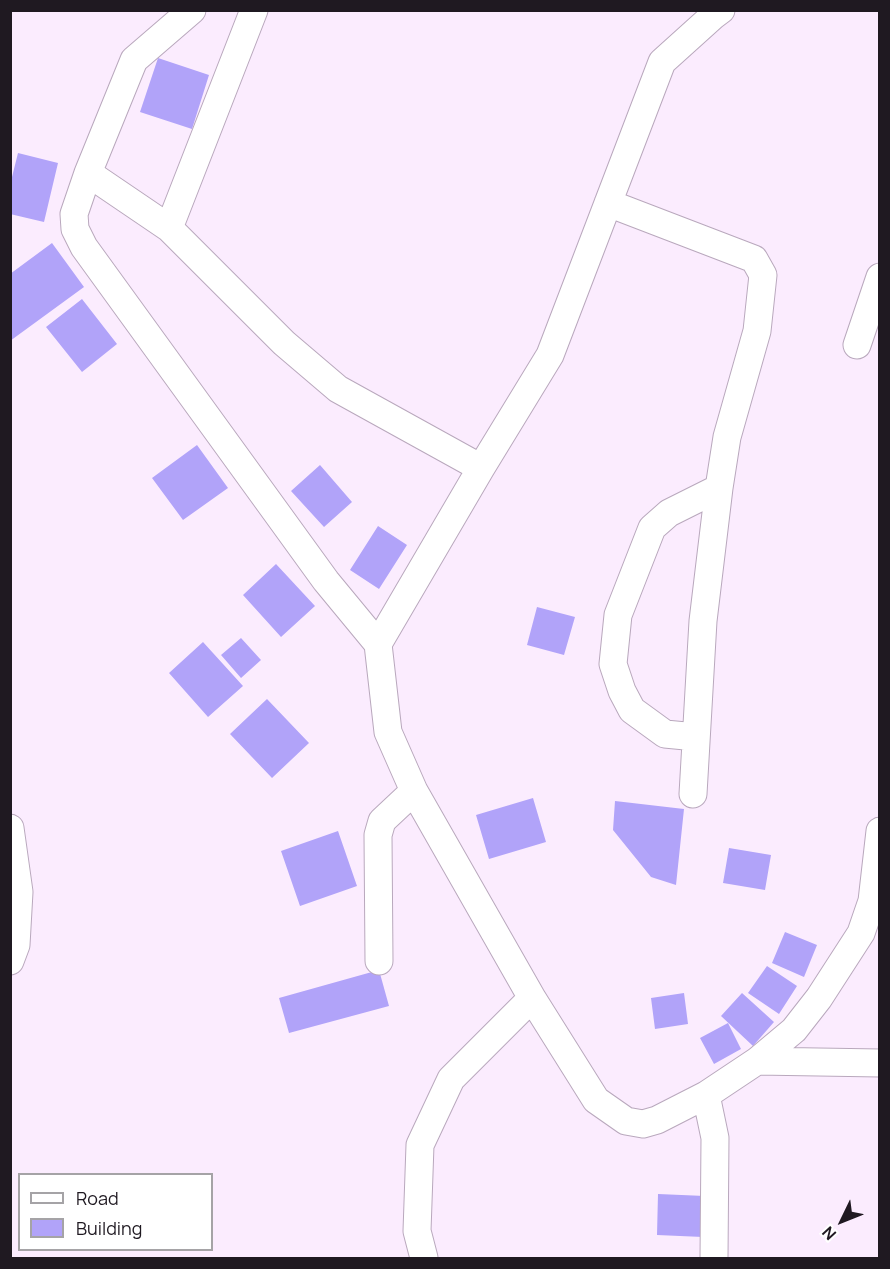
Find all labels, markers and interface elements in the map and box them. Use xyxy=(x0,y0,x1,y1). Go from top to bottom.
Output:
legend xyxy=(18,1173,213,1251)
text: Road xyxy=(76,1186,119,1210)
north arrow xyxy=(812,1191,872,1251)
text: Building xyxy=(76,1216,142,1240)
text: N xyxy=(817,1222,841,1245)

